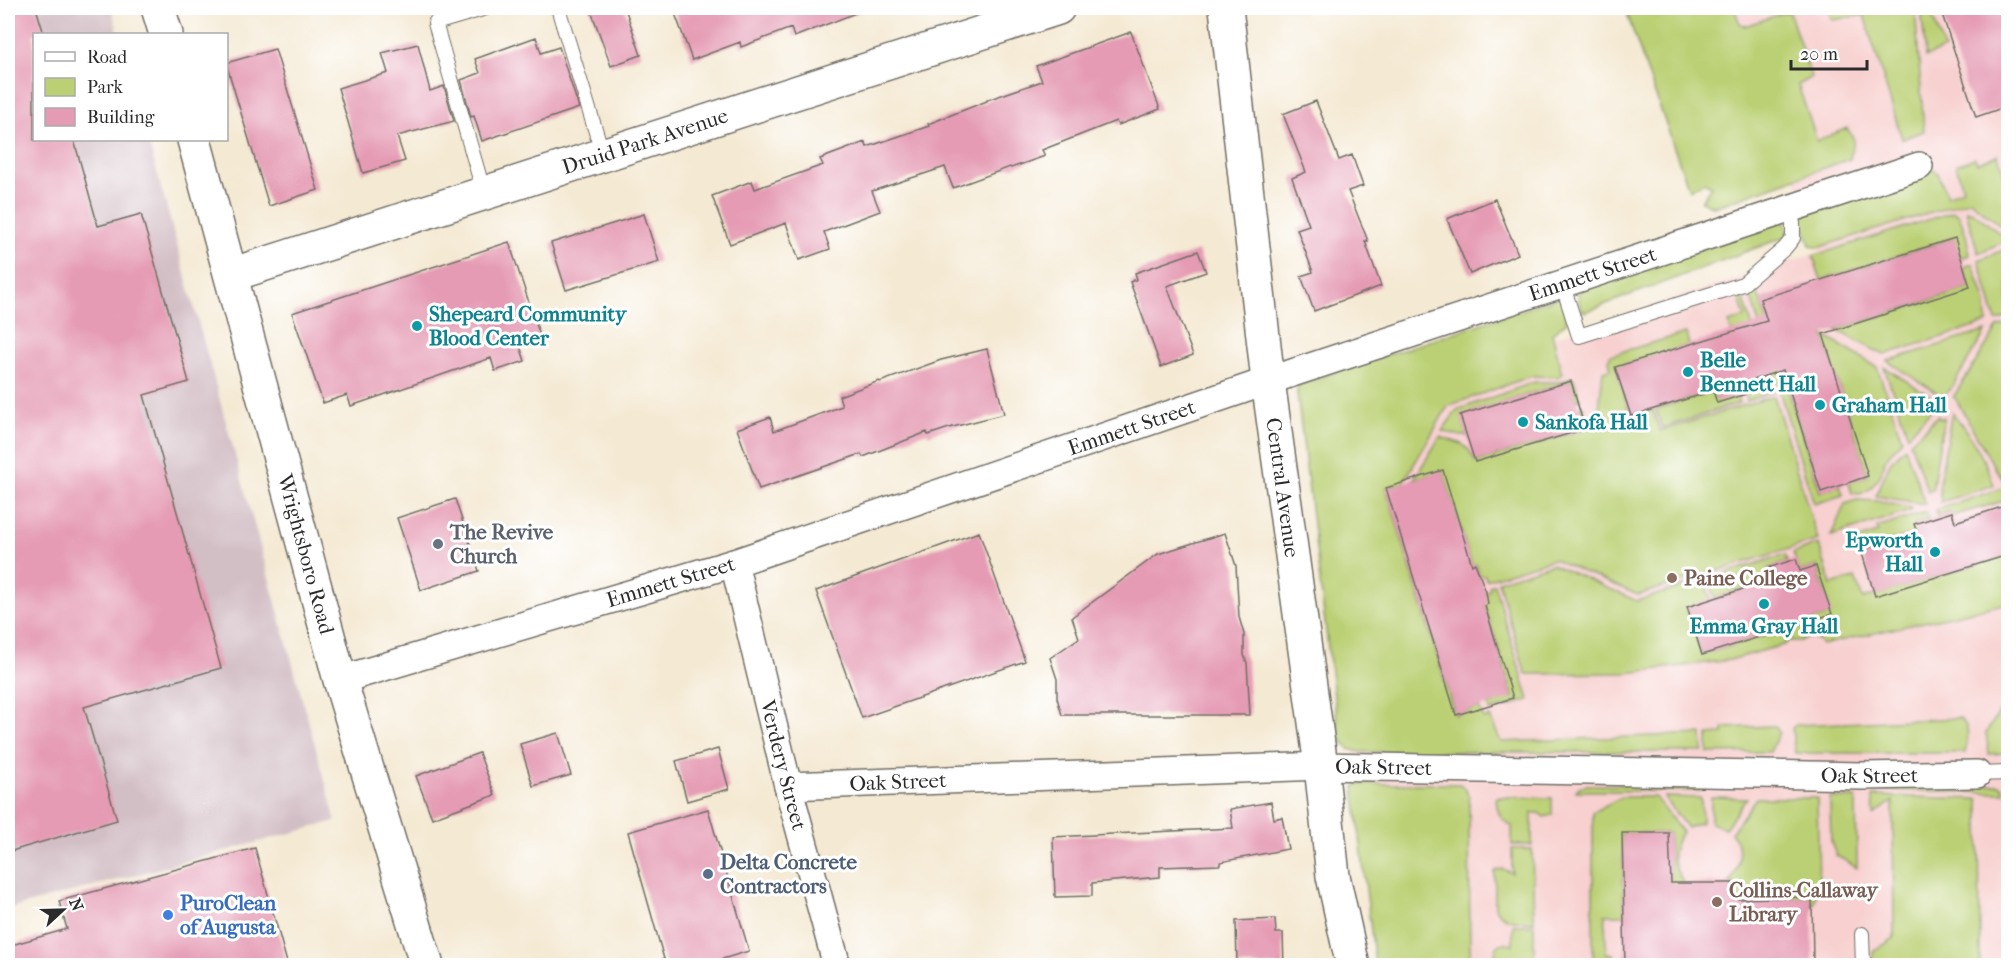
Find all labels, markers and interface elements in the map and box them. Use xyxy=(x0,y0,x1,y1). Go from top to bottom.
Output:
legend xyxy=(33,33,228,141)
scale bar xyxy=(1791,33,1868,71)
text: 20 m xyxy=(1800,44,1838,65)
text: Road xyxy=(87,47,127,68)
text: Park xyxy=(87,77,124,98)
street label: Druid Park Avenue xyxy=(559,103,731,179)
text: Building xyxy=(87,107,155,128)
street label: Emmett Street xyxy=(1526,241,1660,306)
place label: Shepeard Community Blood Center xyxy=(429,302,628,350)
marker: Shepeard Community Blood Center xyxy=(410,319,424,333)
place label: Belle Bennett Hall xyxy=(1700,348,1816,396)
marker: Belle Bennett Hall xyxy=(1681,365,1695,379)
place label: Graham Hall xyxy=(1832,393,1947,417)
street label: Emmett Street xyxy=(1065,395,1199,460)
marker: Graham Hall xyxy=(1813,398,1827,412)
place label: Sankofa Hall xyxy=(1535,410,1648,434)
marker: Sankofa Hall xyxy=(1516,415,1530,429)
street label: Central Avenue xyxy=(1261,416,1304,559)
street label: Wrightsboro Road xyxy=(273,471,339,637)
place label: The Revive Church xyxy=(449,520,554,568)
place label: Epworth Hall xyxy=(1845,528,1923,576)
marker: The Revive Church xyxy=(431,537,445,551)
marker: Epworth Hall xyxy=(1928,545,1942,559)
street label: Emmett Street xyxy=(604,551,738,612)
place label: Paine College xyxy=(1684,566,1808,590)
marker: Paine College xyxy=(1665,571,1679,585)
marker: Emma Gray Hall xyxy=(1757,597,1771,611)
place label: Emma Gray Hall xyxy=(1690,614,1839,638)
street label: Verdery Street xyxy=(755,696,812,833)
street label: Oak Street xyxy=(1335,754,1433,780)
street label: Oak Street xyxy=(1821,763,1919,788)
street label: Oak Street xyxy=(849,768,947,796)
place label: Delta Concrete Contractors xyxy=(720,850,857,898)
marker: Delta Concrete Contractors xyxy=(701,867,715,881)
place label: Collins-Callaway Library xyxy=(1729,878,1879,926)
north arrow xyxy=(33,880,93,940)
place label: PuroClean of Augusta xyxy=(180,891,277,939)
text: N xyxy=(65,895,88,915)
marker: Collins-Callaway Library xyxy=(1710,895,1724,909)
marker: PuroClean of Augusta xyxy=(161,908,175,922)

